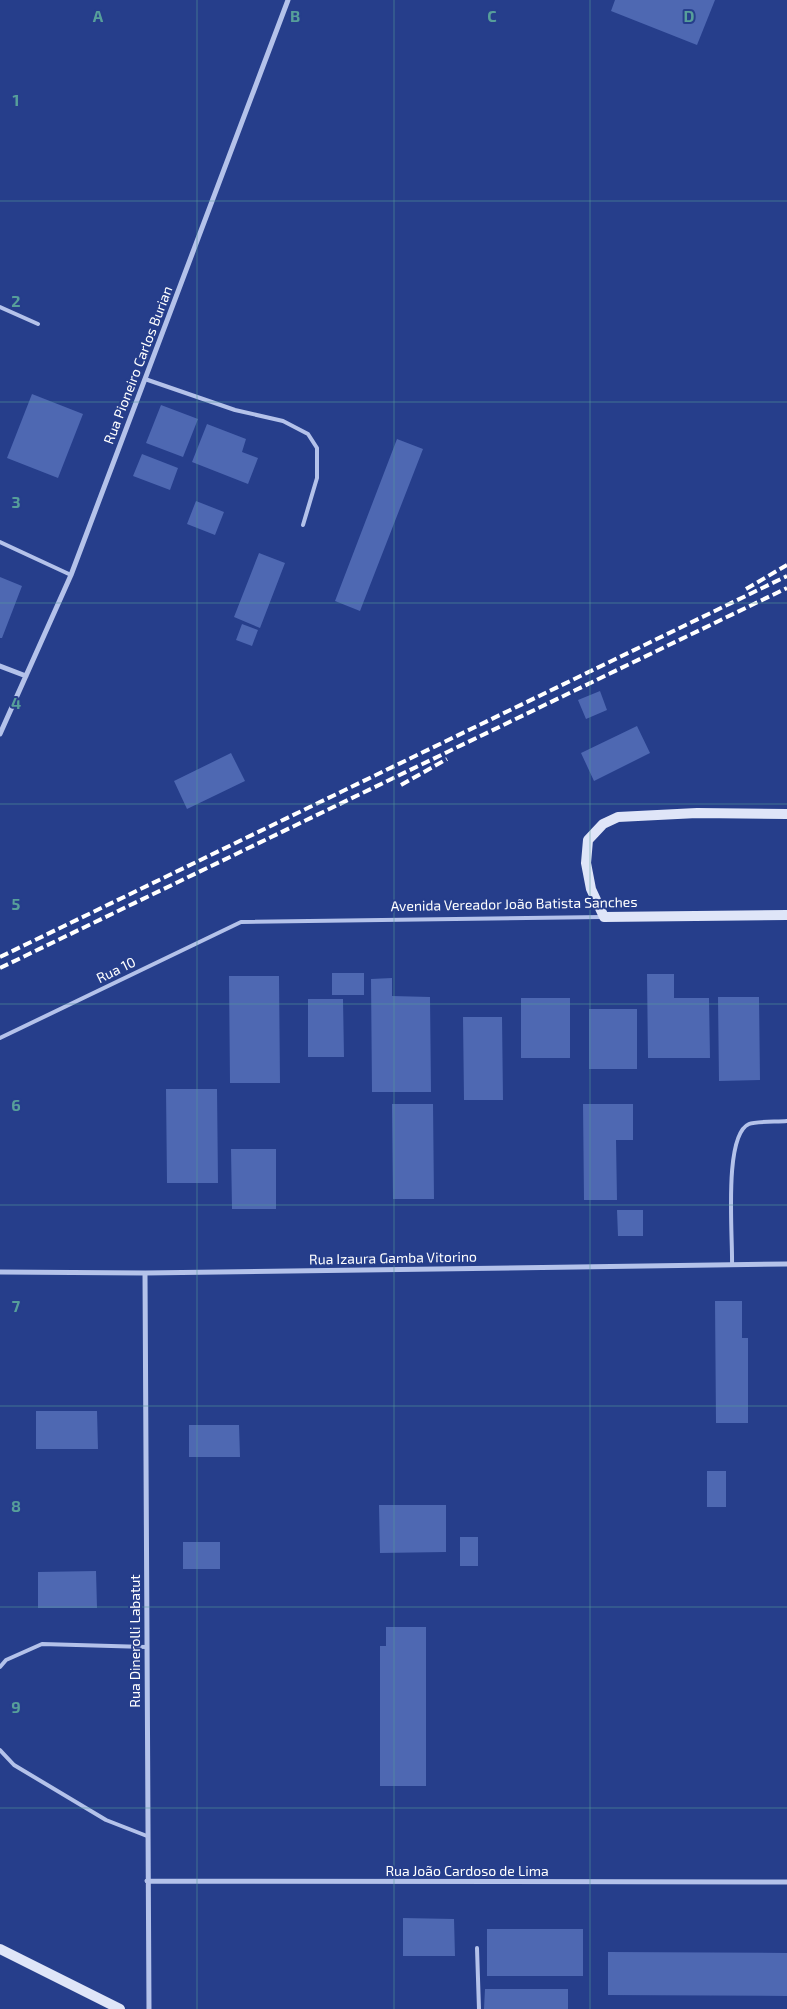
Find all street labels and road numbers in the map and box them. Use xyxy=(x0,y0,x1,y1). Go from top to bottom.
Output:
street label: Rua Pioneiro Carlos Burian xyxy=(100,283,176,446)
street label: Avenida Vereador João Batista Sanches xyxy=(390,893,638,914)
street label: Rua 10 xyxy=(93,953,138,986)
street label: Rua Izaura Gamba Vitorino xyxy=(309,1248,477,1267)
street label: Rua Dinerolli Labatut xyxy=(126,1574,143,1708)
street label: Rua João Cardoso de Lima xyxy=(385,1862,549,1879)

